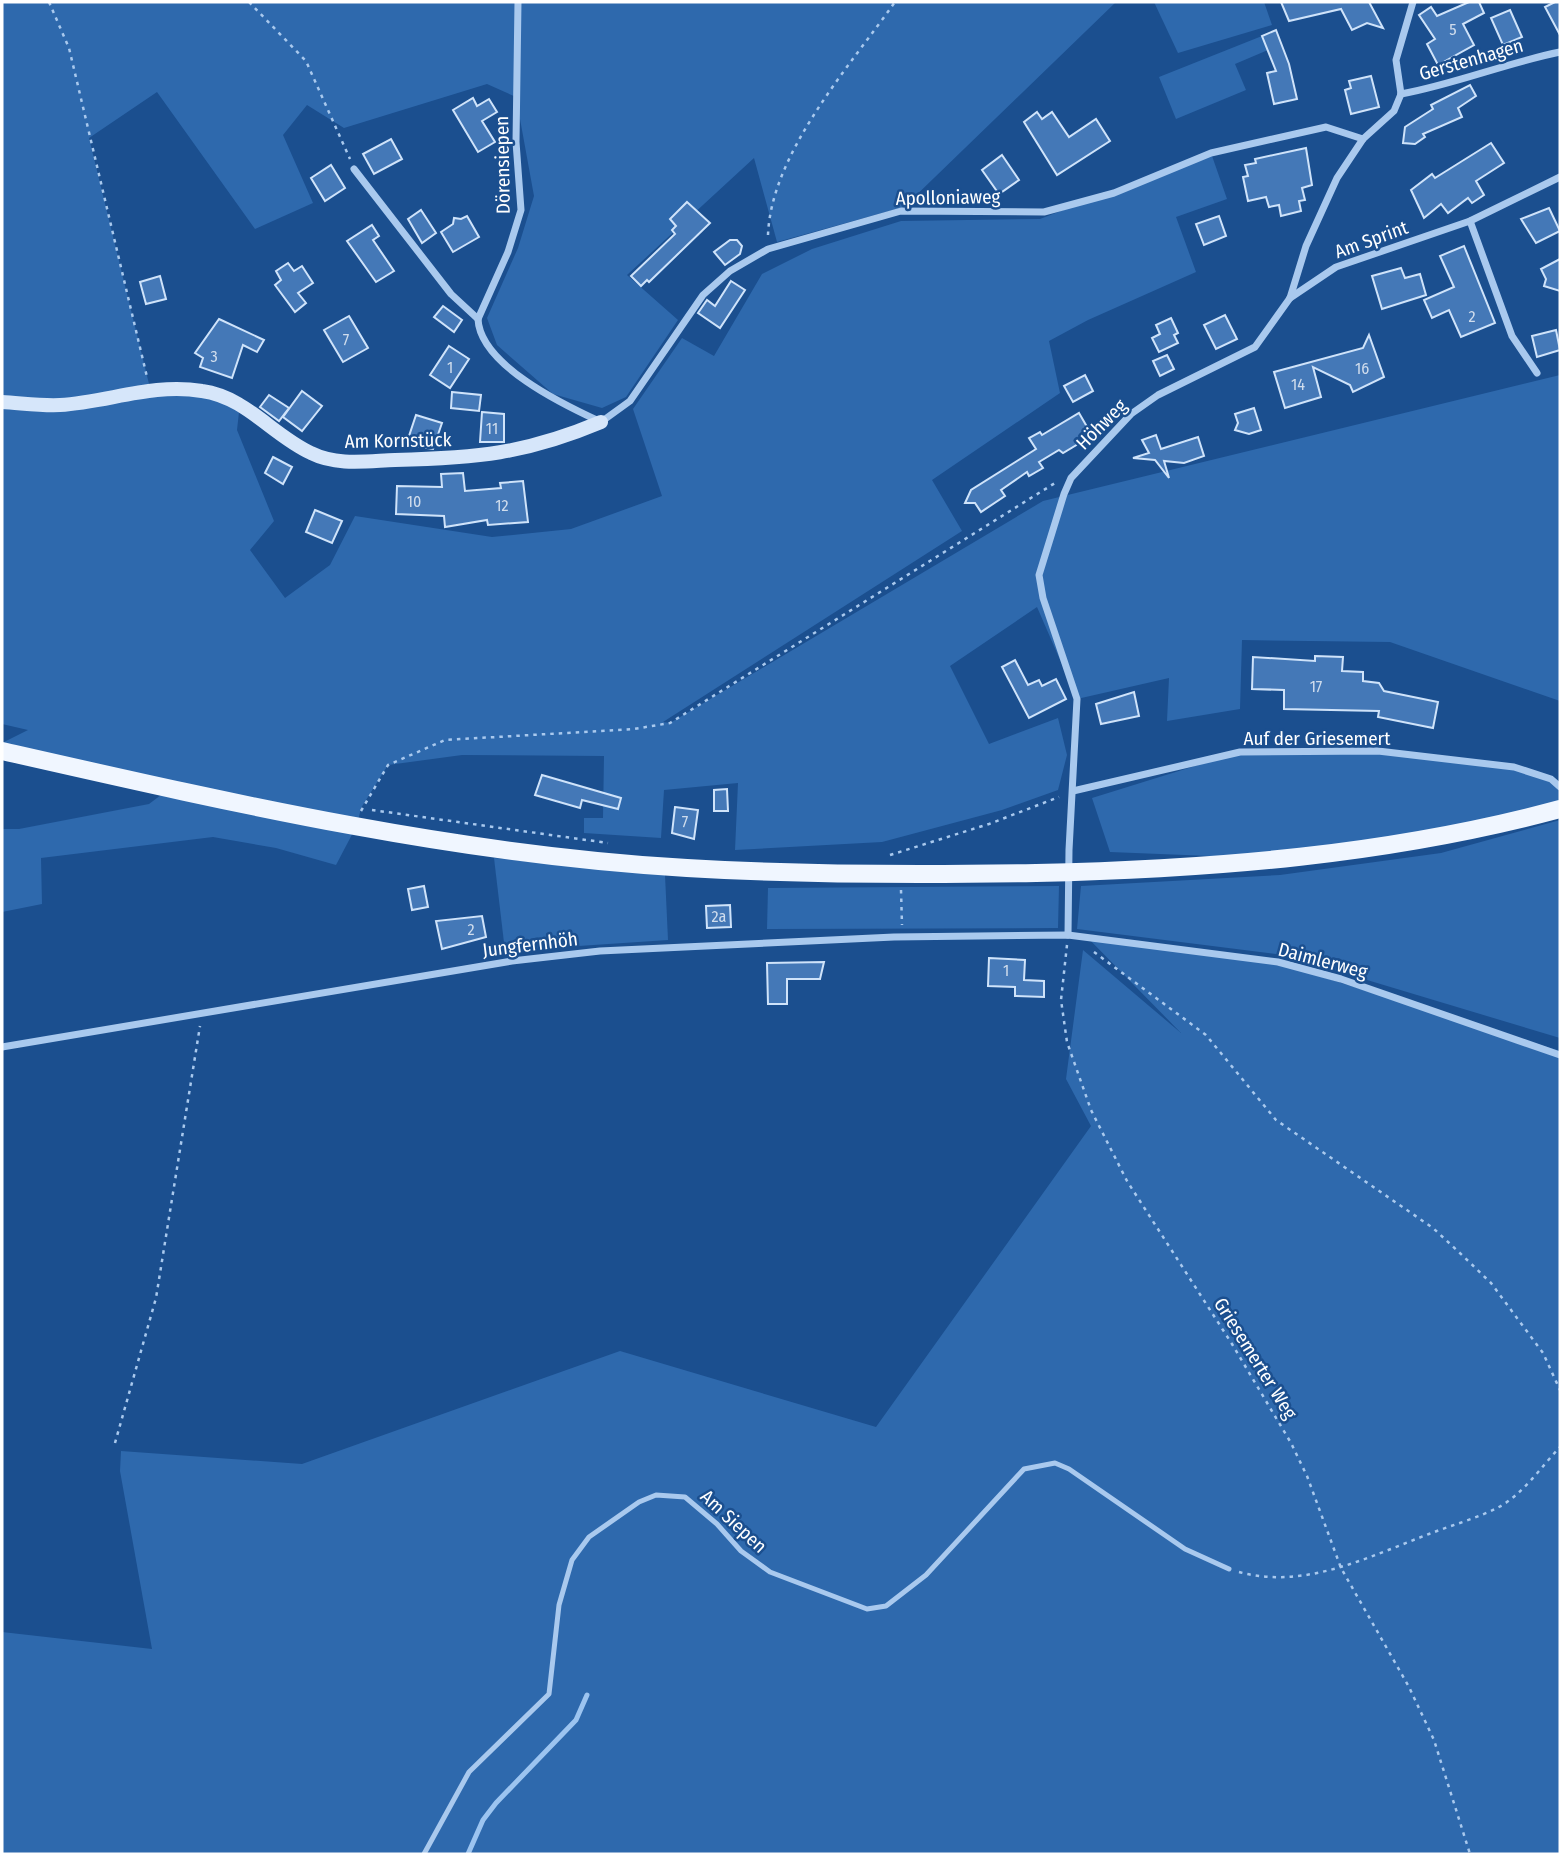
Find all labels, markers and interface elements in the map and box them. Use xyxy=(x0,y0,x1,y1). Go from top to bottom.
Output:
house number: 5 xyxy=(1449,20,1457,39)
street label: Gerstenhagen xyxy=(1416,34,1526,85)
street label: Dörensiepen xyxy=(490,116,515,214)
street label: Apolloniaweg xyxy=(895,185,1001,210)
street label: Am Sprint xyxy=(1331,215,1412,263)
house number: 2 xyxy=(1468,307,1476,326)
house number: 7 xyxy=(343,330,350,349)
house number: 3 xyxy=(210,347,218,366)
house number: 1 xyxy=(447,358,453,377)
house number: 16 xyxy=(1355,359,1369,378)
house number: 14 xyxy=(1291,375,1305,394)
street label: Höhweg xyxy=(1071,394,1132,455)
house number: 11 xyxy=(486,419,498,438)
street label: Am Kornstück xyxy=(344,428,452,453)
house number: 10 xyxy=(407,492,421,511)
house number: 12 xyxy=(495,496,509,515)
house number: 17 xyxy=(1310,677,1323,696)
street label: Auf der Griesemert xyxy=(1244,727,1391,750)
house number: 7 xyxy=(682,812,689,831)
house number: 2a xyxy=(712,907,727,926)
house number: 2 xyxy=(467,920,475,939)
street label: Jungfernhöh xyxy=(481,927,579,962)
street label: Daimlerweg xyxy=(1276,938,1370,983)
house number: 1 xyxy=(1003,961,1009,980)
street label: Griesemerter Weg xyxy=(1209,1293,1302,1423)
street label: Am Siepen xyxy=(696,1485,772,1558)

